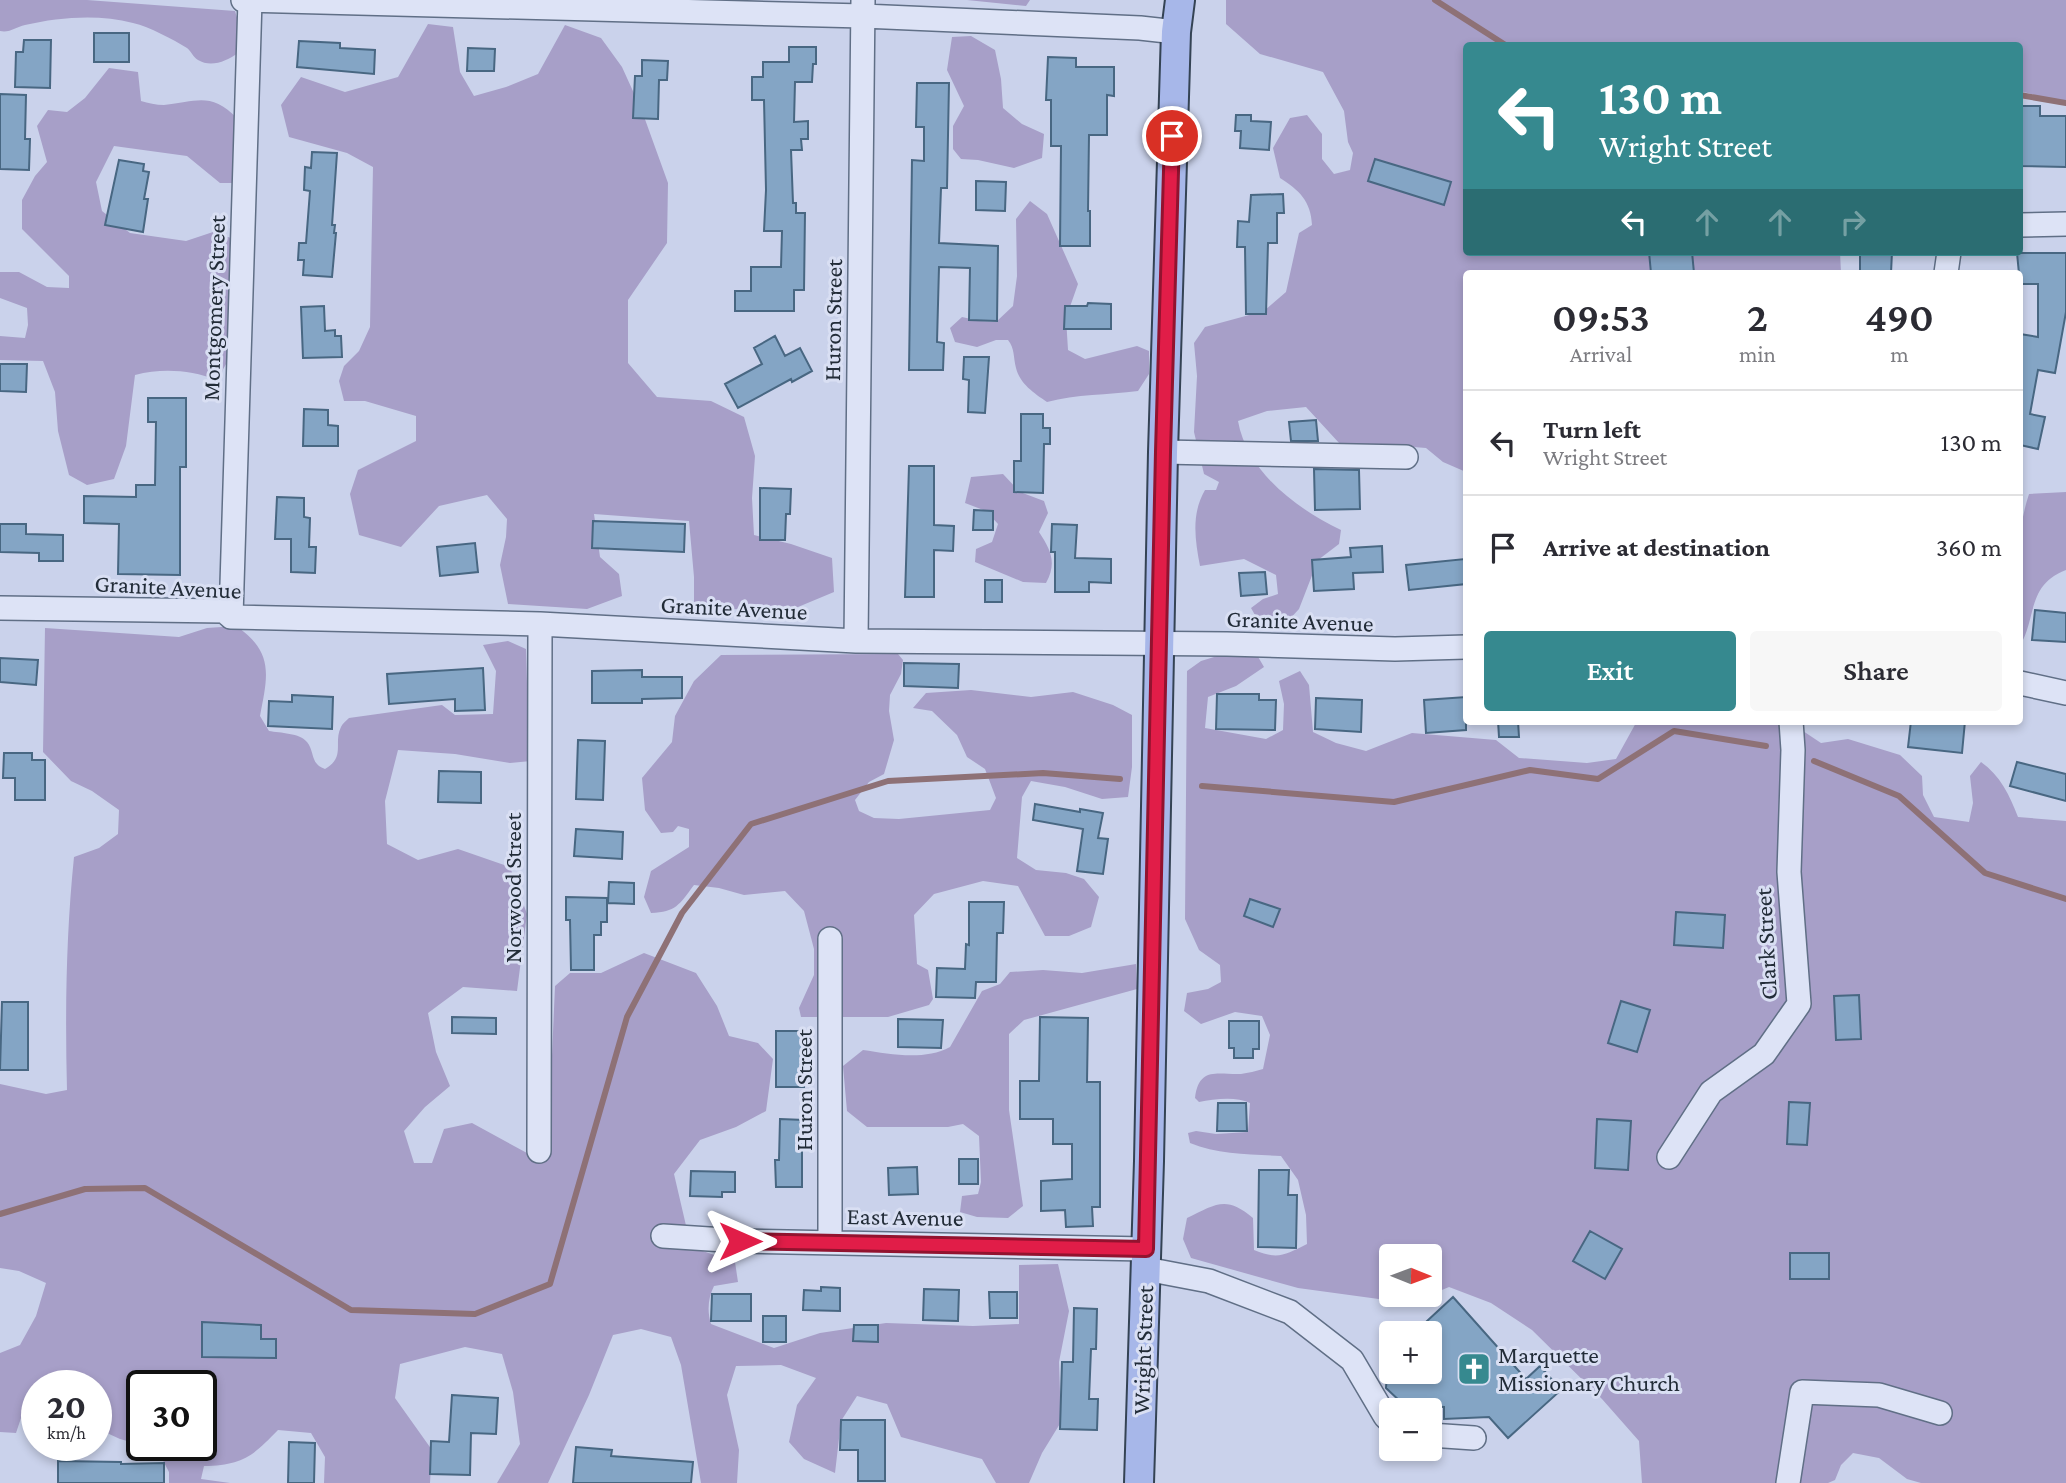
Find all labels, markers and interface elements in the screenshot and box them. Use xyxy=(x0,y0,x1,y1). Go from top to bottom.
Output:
icon: left xyxy=(1484,70,1575,161)
text: 130 m xyxy=(1599,70,1722,125)
pin xyxy=(1142,106,1202,166)
icon: arrive xyxy=(1153,117,1191,155)
text: Wright Street xyxy=(1599,128,1772,164)
icon: left xyxy=(1615,203,1653,241)
icon: ahead xyxy=(1688,203,1726,241)
icon: ahead xyxy=(1761,203,1799,241)
icon: right xyxy=(1834,203,1872,241)
street label: Montgomery Street xyxy=(197,213,230,401)
street label: Huron Street xyxy=(818,258,847,381)
text: 09:53 xyxy=(1552,293,1650,340)
text: 2 xyxy=(1747,293,1768,340)
text: 490 xyxy=(1865,293,1934,340)
text: Arrival xyxy=(1570,341,1632,367)
text: min xyxy=(1739,341,1776,367)
text: m xyxy=(1890,341,1909,367)
text: Turn left xyxy=(1543,415,1641,444)
icon: left xyxy=(1484,424,1522,462)
text: 130 m xyxy=(1941,428,2002,457)
text: Wright Street xyxy=(1543,444,1667,470)
icon: arrive xyxy=(1484,529,1522,567)
text: Arrive at destination xyxy=(1543,533,1770,562)
text: 360 m xyxy=(1936,533,2002,562)
street label: Granite Avenue xyxy=(94,569,242,604)
street label: Granite Avenue xyxy=(660,590,808,625)
street label: Granite Avenue xyxy=(1226,604,1374,637)
button: Exit xyxy=(1484,631,1736,711)
button: Share xyxy=(1750,631,2002,711)
street label: Norwood Street xyxy=(499,812,526,963)
street label: Clark Street xyxy=(1749,886,1782,1001)
street label: Huron Street xyxy=(790,1028,817,1151)
street label: East Avenue xyxy=(846,1202,964,1231)
position arrow xyxy=(703,1204,777,1278)
north arrow xyxy=(1379,1244,1442,1307)
map controls xyxy=(1379,1244,1442,1461)
street label: Wright Street xyxy=(1127,1284,1158,1415)
button: + xyxy=(1379,1321,1442,1384)
place label: Marquette Missionary Church xyxy=(1498,1341,1680,1396)
church icon: Marquette Missionary Church xyxy=(1455,1350,1493,1388)
speed limit sign: 30 xyxy=(126,1370,217,1461)
text: 20 xyxy=(47,1387,86,1426)
button: − xyxy=(1379,1398,1442,1461)
text: km/h xyxy=(47,1423,86,1443)

